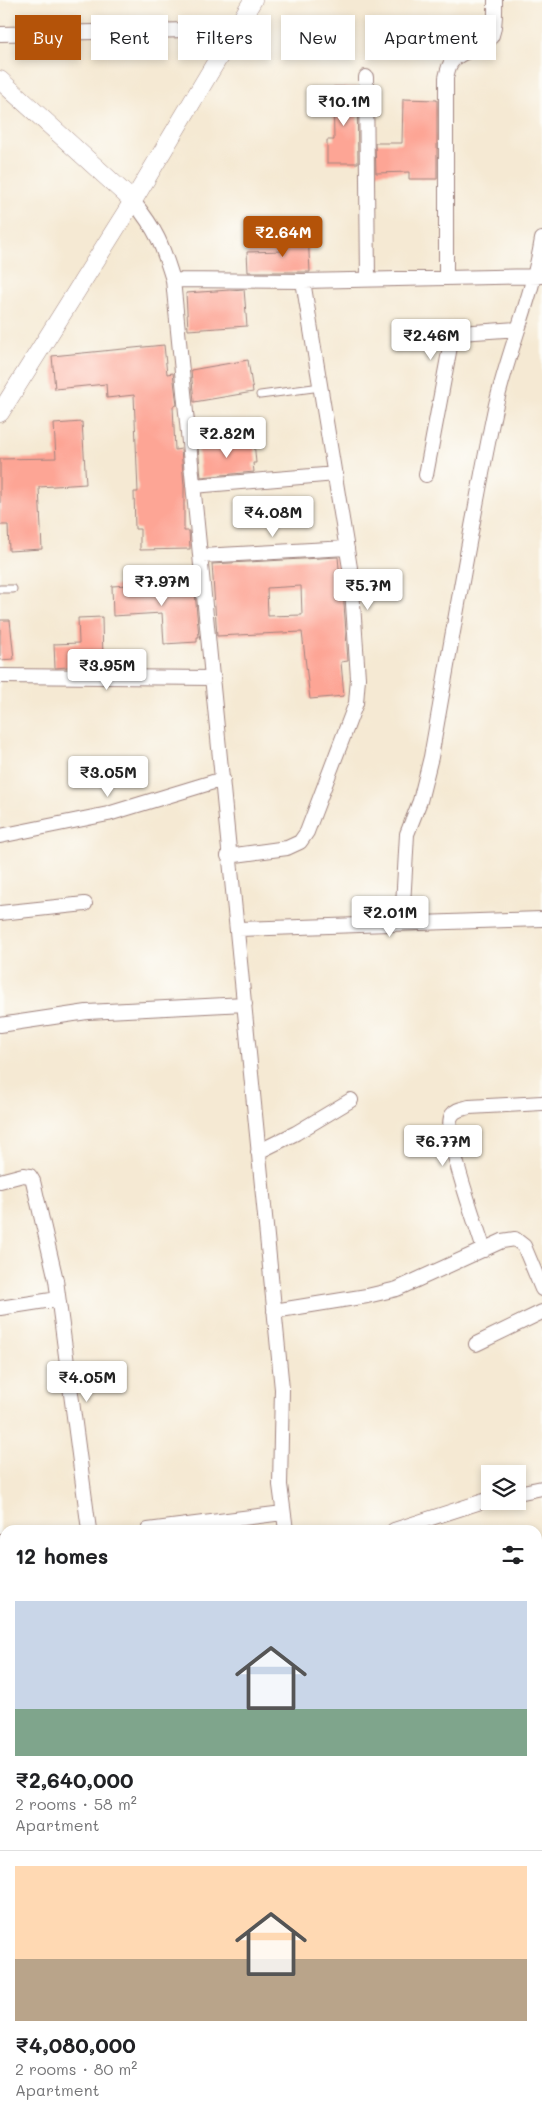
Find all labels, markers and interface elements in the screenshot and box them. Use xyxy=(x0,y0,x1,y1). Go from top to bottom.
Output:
chip: Buy xyxy=(15,15,81,60)
chip: Rent xyxy=(91,15,168,60)
chip: Filters xyxy=(178,15,271,60)
chip: New xyxy=(281,15,355,60)
chip: Apartment xyxy=(365,15,496,60)
pin: ₹10.1M xyxy=(303,84,385,127)
text: ₹10.1M xyxy=(318,90,370,111)
pin: ₹2.64M xyxy=(242,216,324,258)
text: ₹2.64M xyxy=(254,221,312,242)
pin: ₹2.46M xyxy=(390,318,472,361)
text: ₹2.46M xyxy=(402,324,460,345)
pin: ₹2.82M xyxy=(186,416,268,459)
text: ₹2.82M xyxy=(199,422,255,443)
pin: ₹4.08M xyxy=(232,496,314,538)
text: ₹4.08M xyxy=(244,501,302,522)
pin: ₹7.97M xyxy=(121,564,203,607)
pin: ₹5.7M xyxy=(333,568,403,611)
text: ₹7.97M xyxy=(134,570,190,591)
text: ₹5.7M xyxy=(345,574,391,595)
pin: ₹3.95M xyxy=(66,648,148,691)
text: ₹3.95M xyxy=(78,654,136,675)
pin: ₹3.05M xyxy=(67,756,149,798)
text: ₹3.05M xyxy=(79,761,137,782)
pin: ₹2.01M xyxy=(349,896,431,938)
text: ₹2.01M xyxy=(363,901,417,922)
pin: ₹6.77M xyxy=(402,1124,484,1167)
text: ₹6.77M xyxy=(415,1130,471,1151)
pin: ₹4.05M xyxy=(46,1360,128,1403)
text: ₹4.05M xyxy=(58,1366,116,1387)
map controls xyxy=(481,1465,526,1510)
button: layers xyxy=(481,1465,526,1510)
icon: filters xyxy=(499,1541,527,1569)
text: 12 homes xyxy=(15,1542,108,1569)
icon: home xyxy=(226,1633,316,1723)
text: ₹2,640,000 xyxy=(15,1766,134,1793)
text: 2 rooms · 58 m² xyxy=(15,1793,137,1814)
text: Apartment xyxy=(15,1814,100,1835)
icon: home xyxy=(226,1899,316,1989)
text: ₹4,080,000 xyxy=(15,2031,136,2058)
text: 2 rooms · 80 m² xyxy=(15,2058,137,2079)
text: Apartment xyxy=(15,2079,100,2100)

